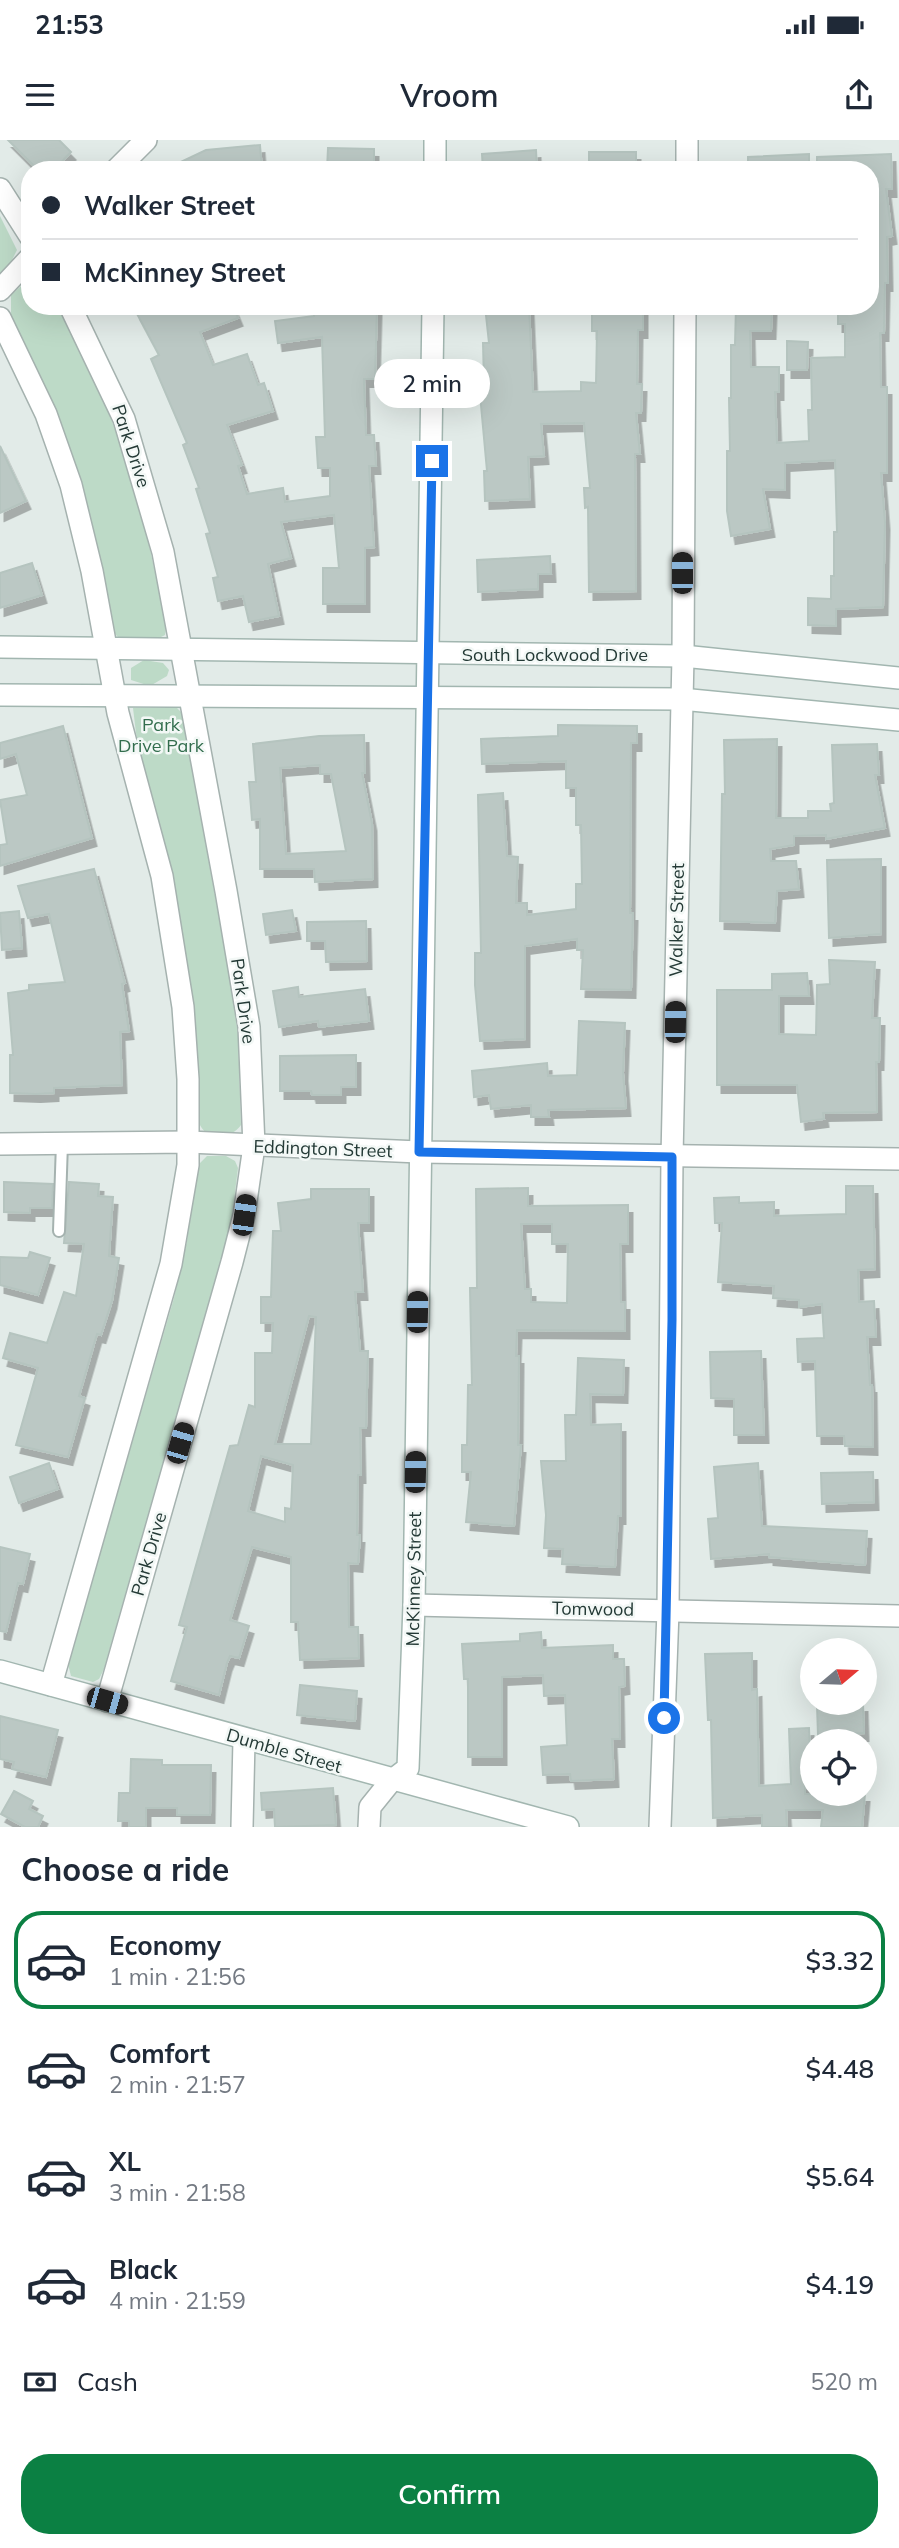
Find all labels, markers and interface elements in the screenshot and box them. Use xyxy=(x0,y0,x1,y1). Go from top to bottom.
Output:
text: 21:53 xyxy=(35,8,104,41)
text: Vroom xyxy=(400,75,499,115)
icon: menu xyxy=(21,76,59,114)
icon: share xyxy=(840,76,878,114)
text: Walker Street xyxy=(84,189,255,222)
text: McKinney Street xyxy=(84,256,285,289)
callout: 2 min xyxy=(374,359,490,408)
text: 2 min xyxy=(402,369,462,398)
street label: Park Drive xyxy=(107,401,156,490)
route end xyxy=(416,445,448,477)
car xyxy=(672,552,693,594)
street label: South Lockwood Drive xyxy=(462,643,648,666)
park label: Park Drive Park xyxy=(118,713,205,757)
street label: Walker Street xyxy=(664,863,689,977)
street label: Park Drive xyxy=(226,957,261,1045)
car xyxy=(665,1001,686,1043)
street label: Eddington Street xyxy=(253,1135,393,1162)
car xyxy=(231,1193,258,1237)
car xyxy=(407,1291,428,1333)
car xyxy=(165,1420,196,1466)
car xyxy=(405,1451,426,1493)
street label: Park Drive xyxy=(126,1509,171,1598)
street label: McKinney Street xyxy=(401,1511,426,1647)
street label: Tomwood xyxy=(552,1596,634,1621)
north arrow xyxy=(800,1638,877,1715)
map controls xyxy=(800,1638,877,1806)
car xyxy=(84,1685,131,1717)
route start xyxy=(648,1702,680,1734)
street label: Dumble Street xyxy=(224,1723,345,1778)
button: locate xyxy=(800,1729,877,1806)
text: Choose a ride xyxy=(21,1849,229,1889)
icon: car xyxy=(25,1929,88,1992)
text: Economy xyxy=(109,1929,221,1962)
text: $3.32 xyxy=(805,1944,874,1977)
text: 1 min · 21:56 xyxy=(109,1962,246,1991)
icon: car xyxy=(25,2037,88,2100)
text: Comfort xyxy=(109,2037,210,2070)
text: $4.48 xyxy=(805,2052,874,2085)
text: 2 min · 21:57 xyxy=(109,2070,246,2099)
icon: car xyxy=(25,2145,88,2208)
text: XL xyxy=(109,2145,141,2178)
text: $5.64 xyxy=(805,2160,874,2193)
text: 3 min · 21:58 xyxy=(109,2178,246,2207)
icon: car xyxy=(25,2253,88,2316)
text: Black xyxy=(109,2253,177,2286)
text: $4.19 xyxy=(805,2268,874,2301)
text: 4 min · 21:59 xyxy=(109,2286,246,2315)
icon: cash xyxy=(21,2363,59,2401)
text: Cash xyxy=(77,2365,138,2398)
text: 520 m xyxy=(810,2367,878,2396)
button: Confirm xyxy=(21,2454,878,2534)

